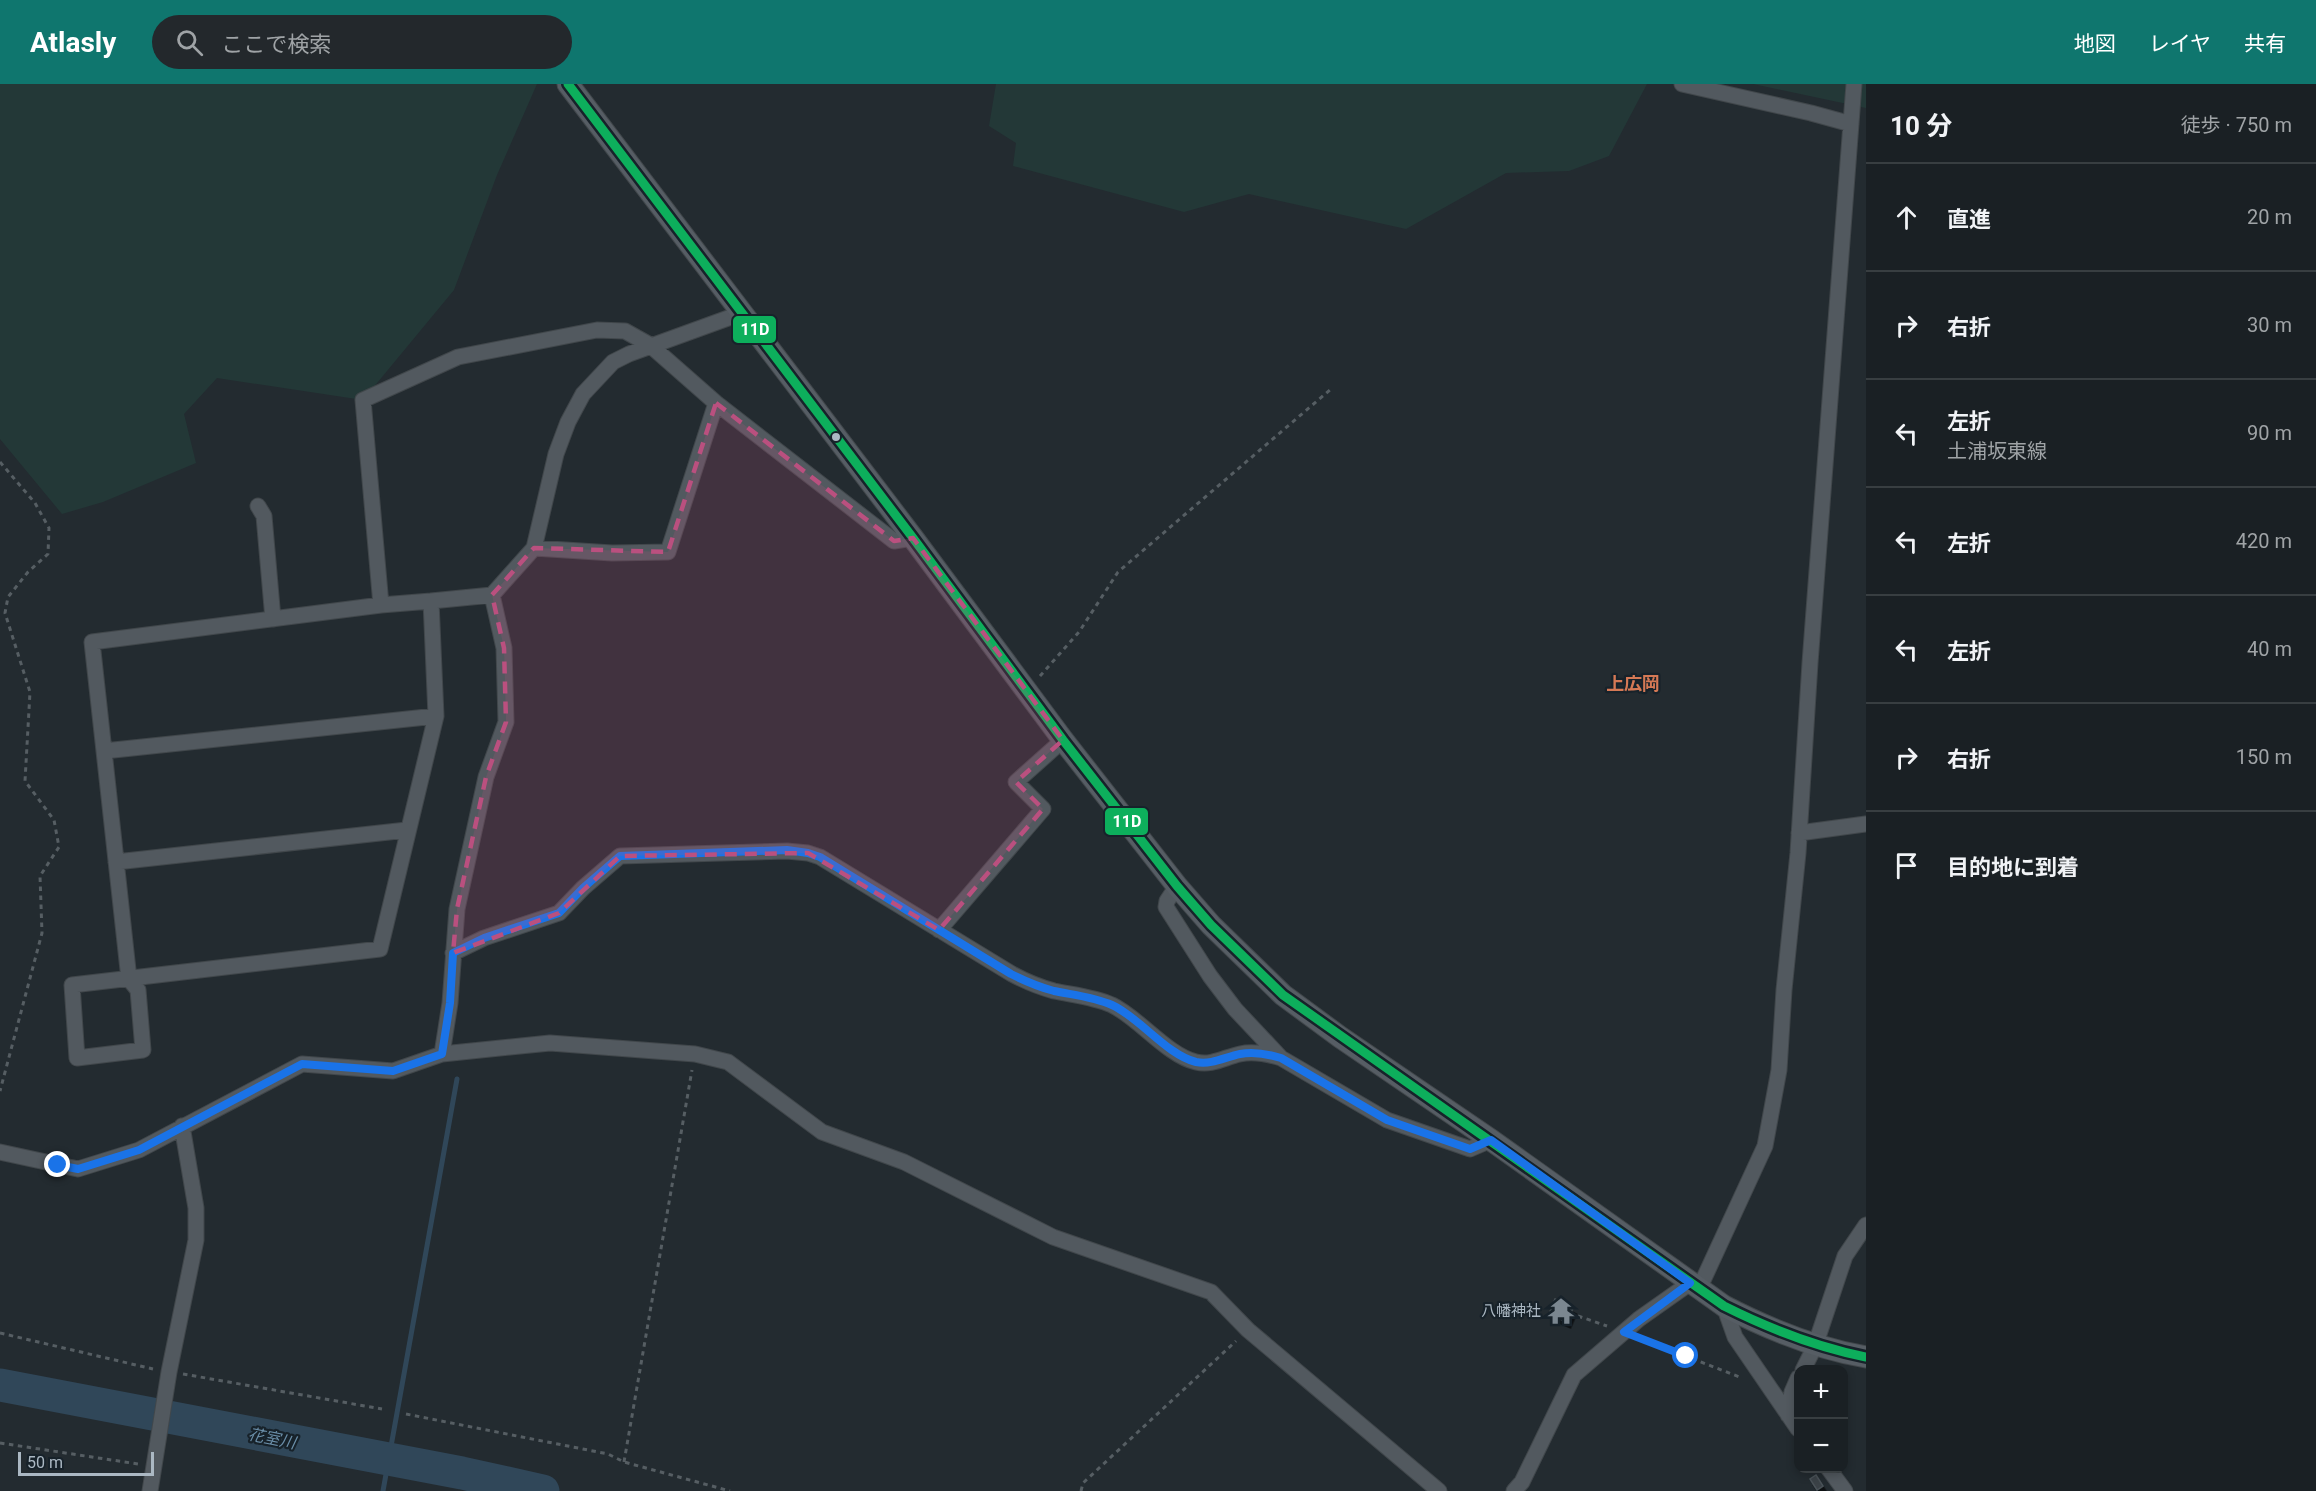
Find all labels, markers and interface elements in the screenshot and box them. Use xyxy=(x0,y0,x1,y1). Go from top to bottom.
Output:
search box xyxy=(152,15,572,69)
text: Atlasly xyxy=(30,26,116,59)
icon: search xyxy=(173,26,206,59)
text: ここで検索 xyxy=(221,32,331,57)
text: 地図 xyxy=(2074,32,2116,56)
text: レイヤ xyxy=(2149,32,2211,56)
text: 共有 xyxy=(2244,32,2286,56)
text: 10 分 xyxy=(1890,111,1952,141)
text: 徒歩 · 750 m xyxy=(2181,113,2292,137)
icon: ahead xyxy=(1890,201,1923,234)
text: 20 m xyxy=(2247,205,2292,229)
text: 直進 xyxy=(1947,207,1991,232)
icon: right xyxy=(1890,309,1923,342)
text: 30 m xyxy=(2247,313,2292,337)
line badge: 11D xyxy=(732,315,777,344)
text: 右折 xyxy=(1947,315,1991,340)
text: 11D xyxy=(741,320,769,339)
text: 左折 xyxy=(1947,409,1991,434)
icon: left xyxy=(1890,417,1923,450)
text: 90 m xyxy=(2247,421,2292,445)
unlabelled marker xyxy=(830,431,842,443)
text: 土浦坂東線 xyxy=(1947,439,2047,463)
icon: left xyxy=(1890,525,1923,558)
text: 420 m xyxy=(2236,529,2292,553)
text: 左折 xyxy=(1947,531,1991,556)
icon: left xyxy=(1890,633,1923,666)
text: 40 m xyxy=(2247,637,2292,661)
text: 左折 xyxy=(1947,639,1991,664)
district label: 上広岡 xyxy=(1606,673,1660,694)
icon: right xyxy=(1890,741,1923,774)
text: 150 m xyxy=(2236,745,2292,769)
text: 右折 xyxy=(1947,747,1991,772)
line badge: 11D xyxy=(1104,807,1149,836)
text: 11D xyxy=(1113,812,1141,831)
icon: arrive xyxy=(1890,849,1923,882)
text: 目的地に到着 xyxy=(1947,855,2079,880)
route end xyxy=(44,1151,70,1177)
temple icon: 八幡神社 xyxy=(1546,1296,1576,1326)
place label: 八幡神社 xyxy=(1481,1302,1541,1320)
route start xyxy=(1672,1342,1698,1368)
map controls xyxy=(1794,1365,1848,1473)
button: + xyxy=(1794,1365,1848,1419)
button: − xyxy=(1794,1419,1848,1473)
water label: 花室川 xyxy=(247,1425,299,1453)
scale bar xyxy=(18,1449,154,1476)
text: 50 m xyxy=(27,1453,63,1472)

